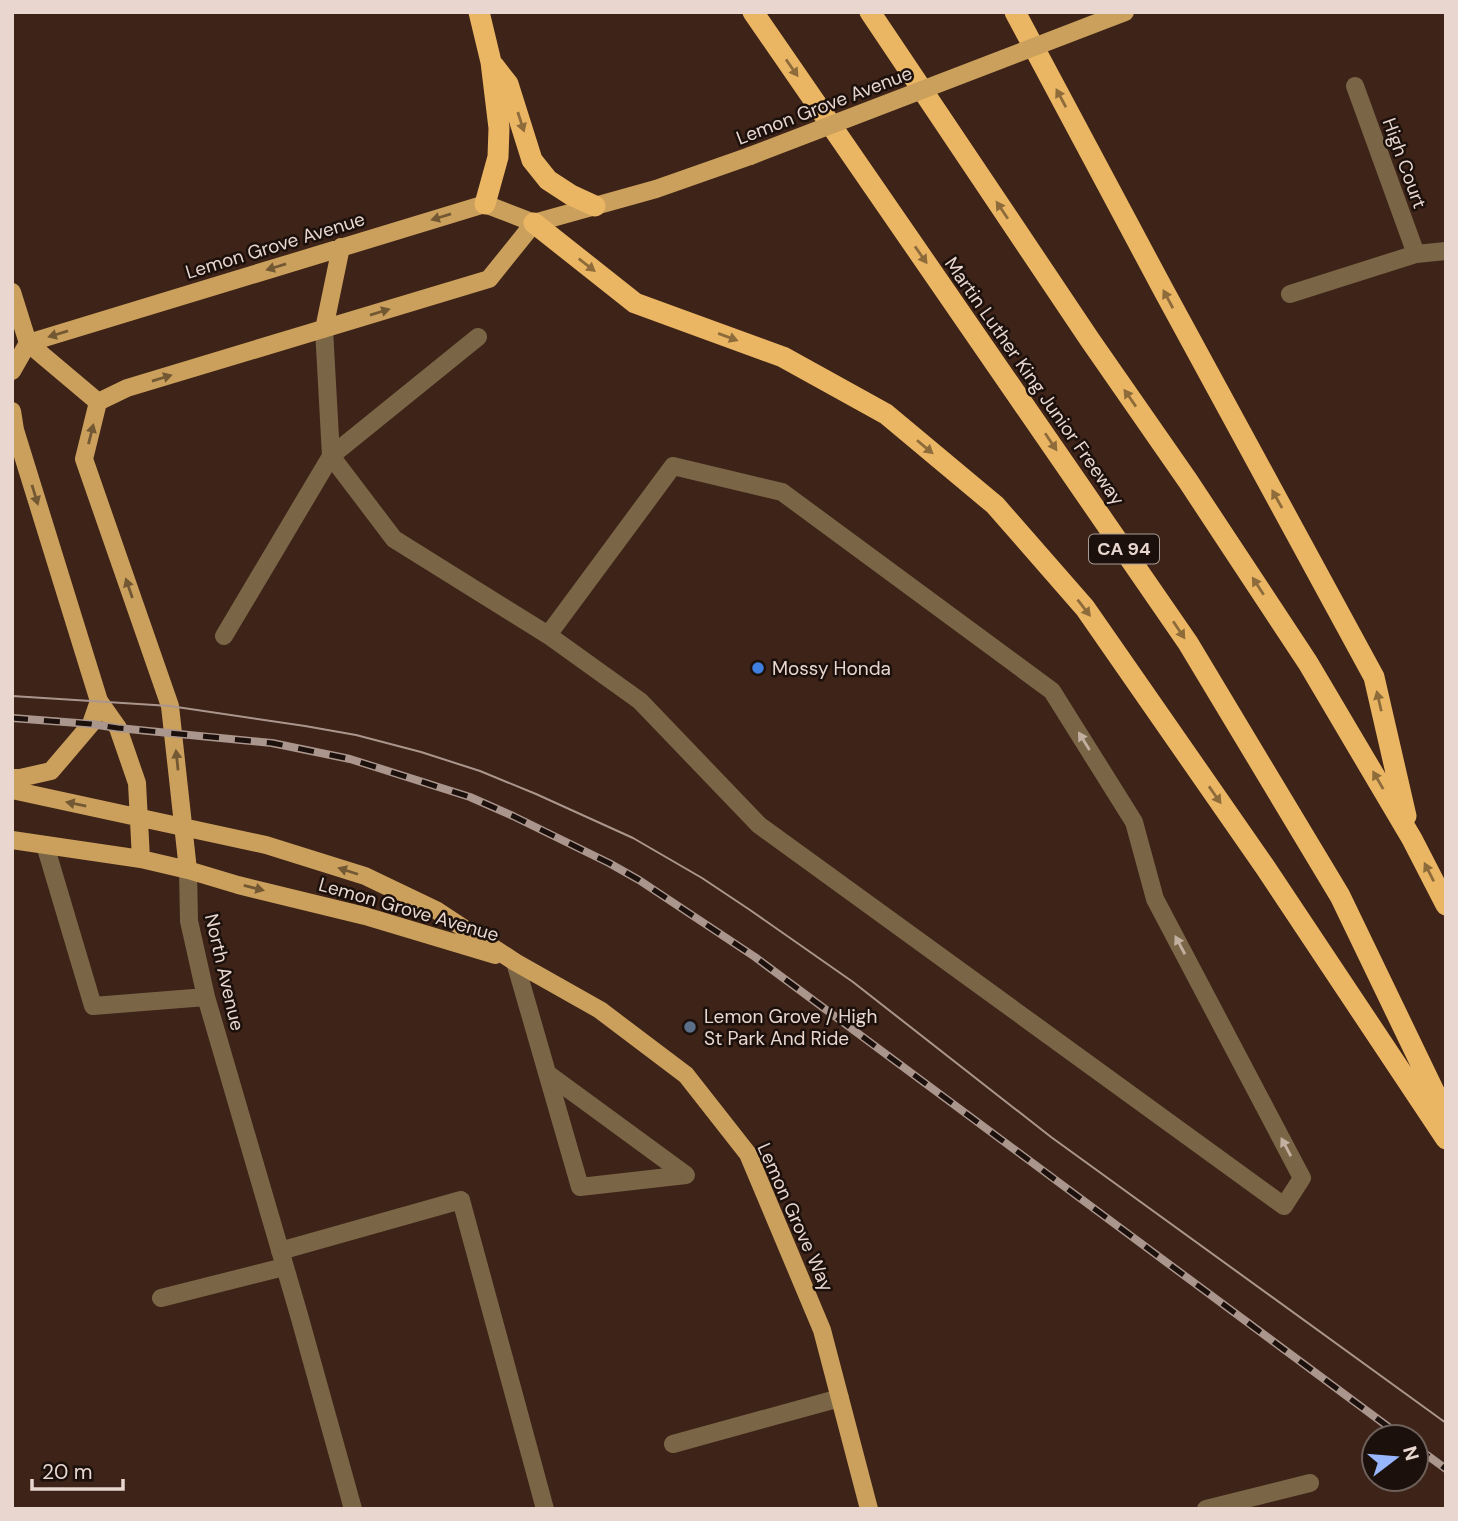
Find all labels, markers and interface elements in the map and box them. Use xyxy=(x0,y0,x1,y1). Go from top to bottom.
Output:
one-way arrow xyxy=(785,59,799,77)
street label: Lemon Grove Avenue xyxy=(733,60,916,151)
one-way arrow xyxy=(1055,88,1067,108)
one-way arrow xyxy=(516,112,526,133)
street label: High Court xyxy=(1377,115,1432,212)
one-way arrow xyxy=(995,201,1009,219)
street label: Lemon Grove Avenue xyxy=(182,206,368,285)
one-way arrow xyxy=(431,213,452,223)
one-way arrow xyxy=(914,246,928,264)
street label: Martin Luther King Junior Freeway xyxy=(939,252,1130,511)
one-way arrow xyxy=(578,258,596,273)
one-way arrow xyxy=(265,262,286,272)
one-way arrow xyxy=(1162,289,1174,309)
one-way arrow xyxy=(369,306,390,316)
one-way arrow xyxy=(48,329,69,339)
one-way arrow xyxy=(718,331,739,342)
one-way arrow xyxy=(151,372,172,382)
one-way arrow xyxy=(1123,389,1137,407)
one-way arrow xyxy=(86,423,97,445)
one-way arrow xyxy=(1044,433,1058,451)
one-way arrow xyxy=(917,439,934,454)
one-way arrow xyxy=(31,485,41,506)
one-way arrow xyxy=(1271,488,1283,508)
road number: CA 94 xyxy=(1089,534,1159,564)
one-way arrow xyxy=(1251,577,1264,596)
one-way arrow xyxy=(123,578,134,599)
one-way arrow xyxy=(1077,599,1092,617)
one-way arrow xyxy=(1172,621,1186,639)
place label: Mossy Honda xyxy=(772,656,891,681)
marker: Mossy Honda xyxy=(750,660,766,676)
one-way arrow xyxy=(1373,690,1384,712)
one-way arrow xyxy=(1077,732,1090,751)
one-way arrow xyxy=(171,749,182,771)
one-way arrow xyxy=(1371,770,1384,789)
one-way arrow xyxy=(1208,786,1222,804)
one-way arrow xyxy=(65,798,87,809)
one-way arrow xyxy=(1423,862,1434,882)
one-way arrow xyxy=(338,865,359,876)
street label: Lemon Grove Avenue xyxy=(316,872,502,947)
one-way arrow xyxy=(243,883,265,894)
street label: North Avenue xyxy=(199,911,250,1033)
one-way arrow xyxy=(1174,935,1186,955)
place label: Lemon Grove / High St Park And Ride xyxy=(704,1004,877,1051)
marker: Lemon Grove / High St Park And Ride xyxy=(682,1019,698,1035)
one-way arrow xyxy=(1280,1137,1291,1157)
street label: Lemon Grove Way xyxy=(752,1139,840,1296)
north arrow xyxy=(1360,1423,1430,1493)
text: N xyxy=(1397,1443,1425,1464)
scale bar xyxy=(32,1448,122,1492)
text: 20 m xyxy=(42,1458,93,1486)

